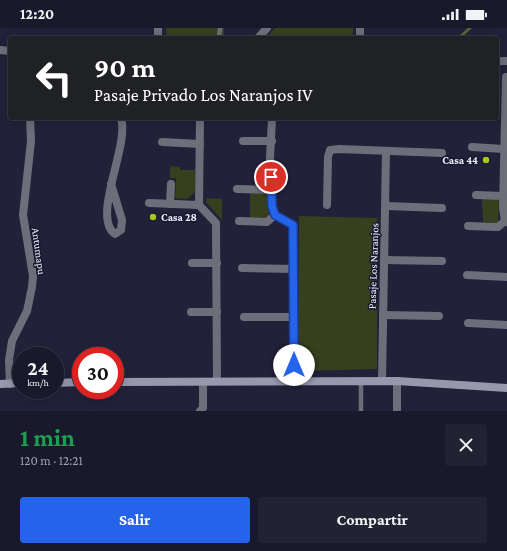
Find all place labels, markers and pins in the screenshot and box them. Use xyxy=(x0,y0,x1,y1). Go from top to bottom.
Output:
place label: Casa 44 xyxy=(442,154,478,166)
marker: Casa 44 xyxy=(481,155,491,165)
pin xyxy=(254,160,288,194)
place label: Casa 28 xyxy=(161,211,197,223)
marker: Casa 28 xyxy=(148,212,158,222)

